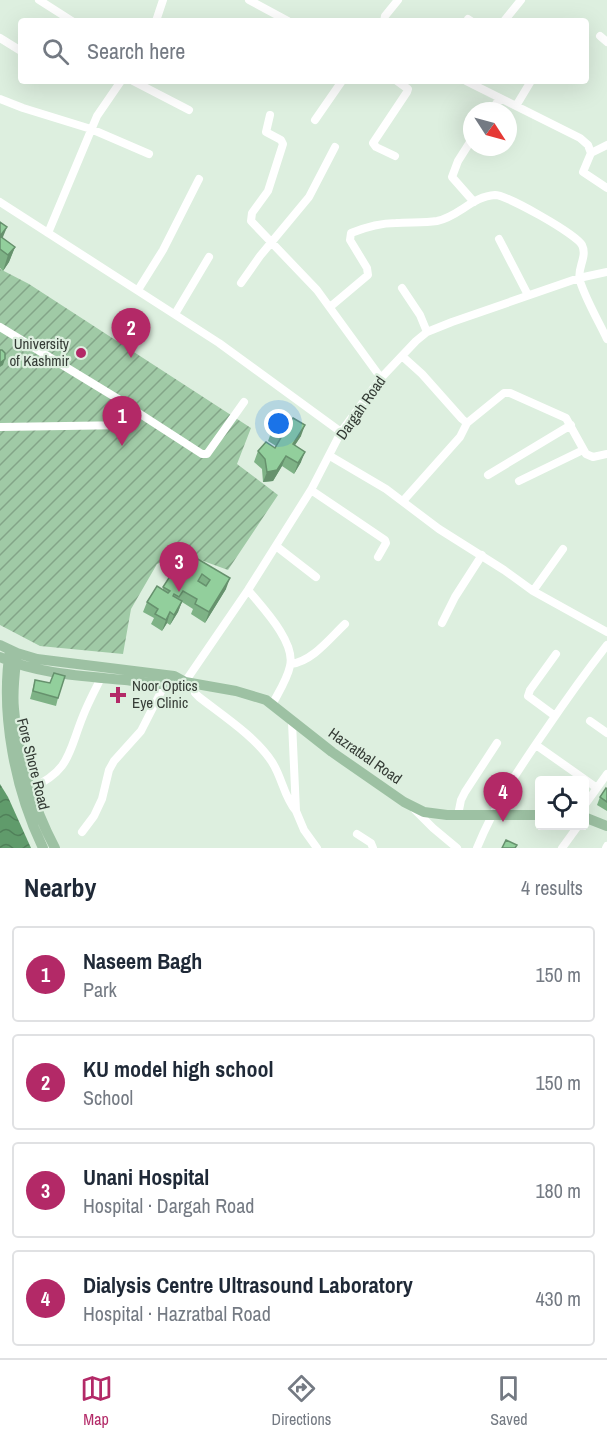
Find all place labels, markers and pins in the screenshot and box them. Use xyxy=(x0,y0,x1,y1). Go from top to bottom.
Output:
pin: 2 xyxy=(112,308,150,358)
place label: University of Kashmir xyxy=(10,333,70,371)
marker: University of Kashmir xyxy=(74,346,88,360)
pin: 1 xyxy=(102,396,142,446)
pin: 3 xyxy=(160,542,198,592)
place label: Noor Optics Eye Clinic xyxy=(132,675,198,713)
marker: Noor Optics Eye Clinic xyxy=(109,686,127,704)
pin: 4 xyxy=(484,772,522,822)

